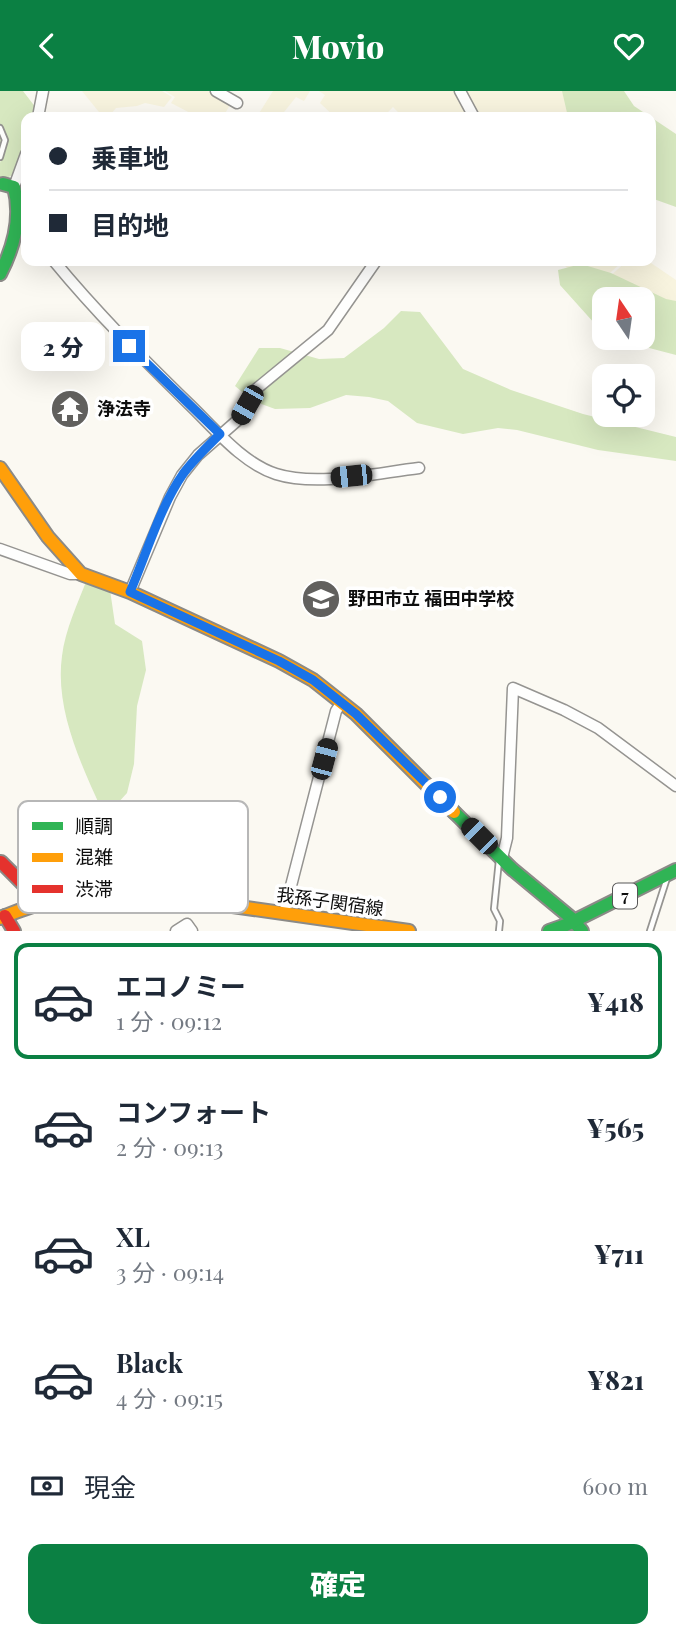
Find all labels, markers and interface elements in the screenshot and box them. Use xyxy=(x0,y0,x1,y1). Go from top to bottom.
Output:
text: Movio xyxy=(292,24,384,67)
icon: back xyxy=(28,27,66,65)
icon: heart xyxy=(610,27,648,65)
text: 乗車地 xyxy=(91,140,169,175)
text: 目的地 xyxy=(91,207,169,242)
north arrow xyxy=(592,287,654,350)
map controls xyxy=(592,287,655,427)
callout: 2 分 xyxy=(20,321,104,371)
route end xyxy=(113,330,145,362)
text: 2 分 xyxy=(43,331,83,362)
button: locate xyxy=(592,364,655,427)
car xyxy=(228,382,267,428)
temple icon: 浄法寺 xyxy=(49,388,91,430)
place label: 浄法寺 xyxy=(97,396,151,420)
car xyxy=(330,463,373,489)
school or university icon: 野田市立 福田中学校 xyxy=(300,578,342,620)
place label: 野田市立 福田中学校 xyxy=(348,586,514,610)
car xyxy=(309,736,340,782)
route start xyxy=(424,781,456,813)
legend xyxy=(18,801,248,913)
text: 順調 xyxy=(75,812,113,838)
car xyxy=(457,814,502,858)
text: 混雑 xyxy=(75,843,113,869)
text: 渋滞 xyxy=(75,875,113,901)
street label: 我孫子関宿線 xyxy=(275,882,385,920)
road number: 7 xyxy=(613,883,637,909)
text: エコノミー xyxy=(116,968,246,1003)
icon: car xyxy=(32,970,95,1033)
text: ¥418 xyxy=(587,984,644,1019)
text: 1 分 · 09:12 xyxy=(116,1005,222,1036)
text: コンフォート xyxy=(116,1094,271,1129)
icon: car xyxy=(32,1096,95,1159)
text: ¥565 xyxy=(586,1110,644,1145)
text: 2 分 · 09:13 xyxy=(116,1131,223,1162)
text: XL xyxy=(116,1219,150,1254)
icon: car xyxy=(32,1222,95,1285)
text: ¥711 xyxy=(594,1236,644,1271)
text: 3 分 · 09:14 xyxy=(116,1256,224,1287)
text: Black xyxy=(116,1345,183,1380)
icon: car xyxy=(32,1348,95,1411)
text: ¥821 xyxy=(587,1362,644,1397)
text: 4 分 · 09:15 xyxy=(116,1382,223,1413)
icon: cash xyxy=(28,1467,66,1505)
text: 現金 xyxy=(84,1469,136,1504)
text: 600 m xyxy=(582,1470,648,1501)
button: 確定 xyxy=(28,1544,648,1624)

